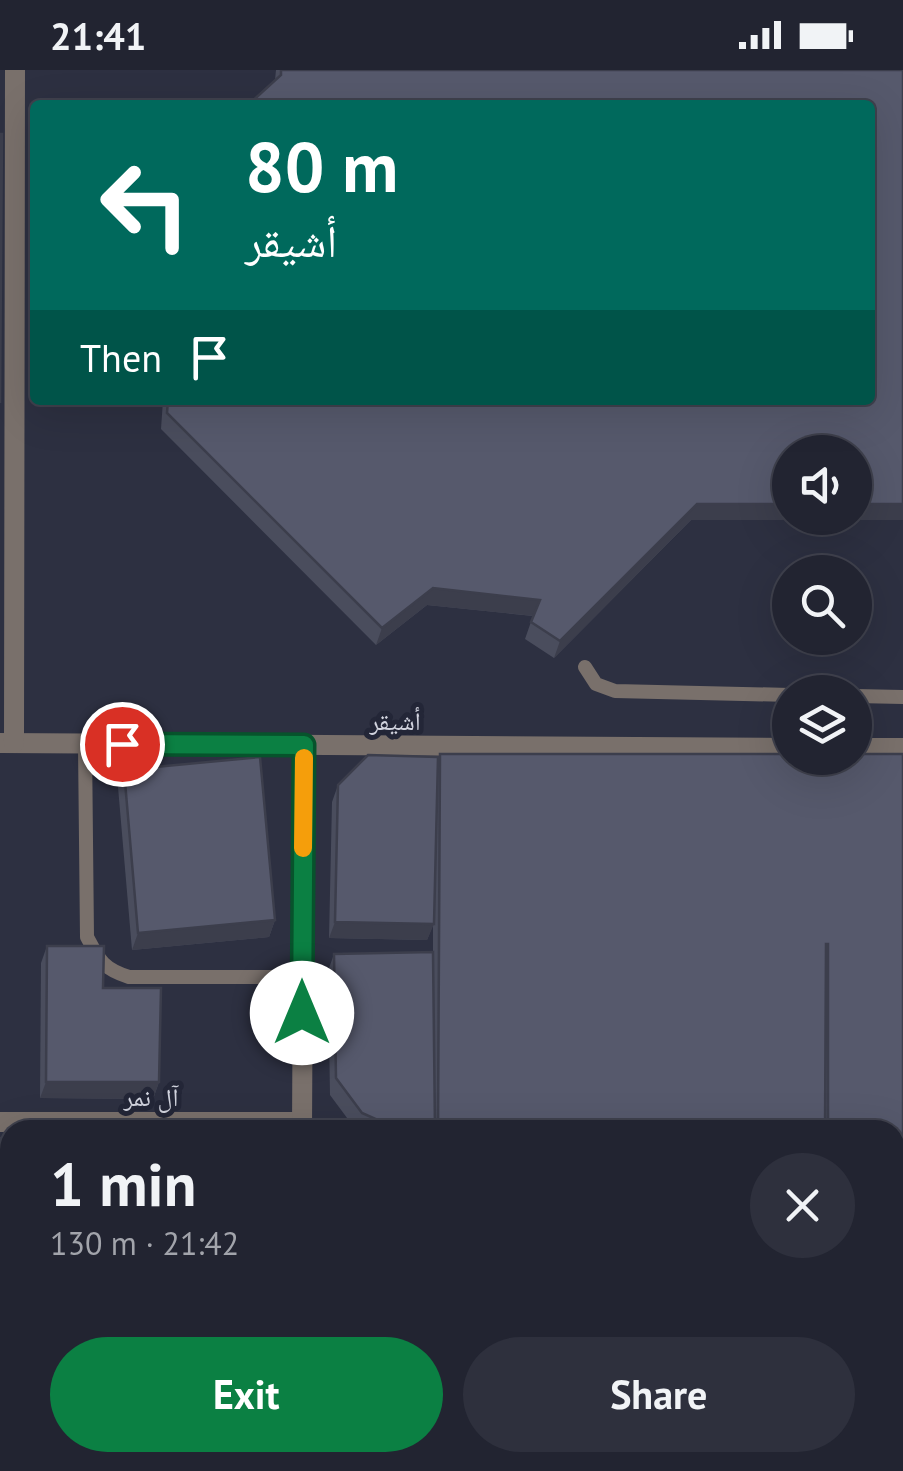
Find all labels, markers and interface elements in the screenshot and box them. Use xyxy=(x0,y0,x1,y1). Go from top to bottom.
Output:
text: 21:41 xyxy=(50,11,146,60)
text: 80 m xyxy=(245,121,398,211)
icon: left xyxy=(80,140,210,270)
text: أشيقر xyxy=(245,211,337,269)
icon: arrive xyxy=(182,330,237,385)
text: Then xyxy=(80,333,162,382)
map controls xyxy=(772,435,872,775)
button: sound xyxy=(772,435,872,535)
button: search xyxy=(772,555,872,655)
button: layers xyxy=(772,675,872,775)
pin xyxy=(80,702,165,787)
street label: أشيقر xyxy=(368,705,421,737)
icon: arrive xyxy=(95,717,150,772)
position arrow xyxy=(250,961,354,1065)
street label: آل نمر xyxy=(123,1081,179,1113)
text: 1 min xyxy=(50,1145,196,1223)
button: close xyxy=(750,1153,855,1258)
text: 130 m · 21:42 xyxy=(50,1222,239,1264)
button: Exit xyxy=(50,1337,443,1452)
button: Share xyxy=(463,1337,855,1452)

